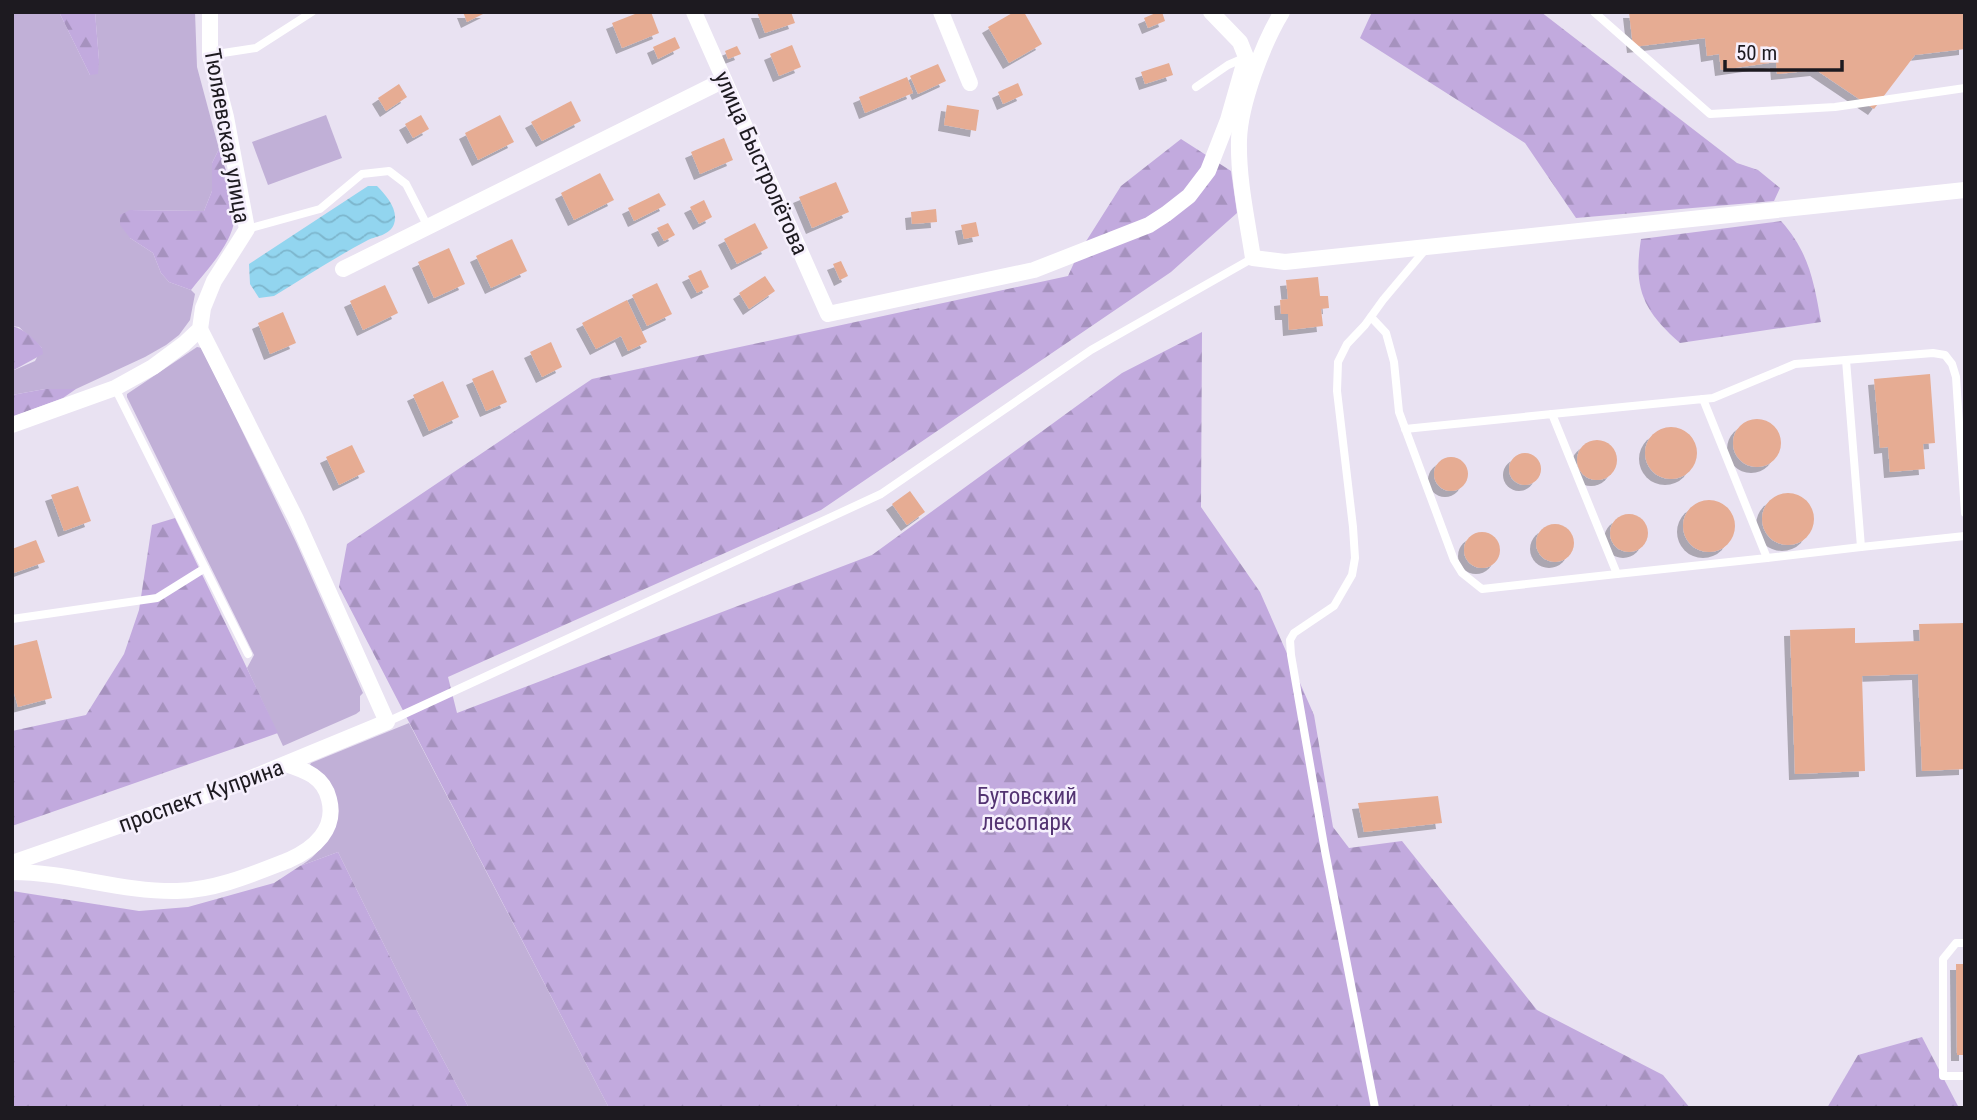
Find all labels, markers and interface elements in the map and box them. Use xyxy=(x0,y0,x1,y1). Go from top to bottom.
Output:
scale bar xyxy=(1725,28,1842,72)
text: 50 m xyxy=(1736,41,1777,65)
street label: Тюляевская улица xyxy=(198,47,256,225)
street label: улица Быстролётова xyxy=(708,67,814,259)
street label: проспект Куприна xyxy=(115,754,287,838)
park label: Бутовский лесопарк xyxy=(977,783,1077,836)

